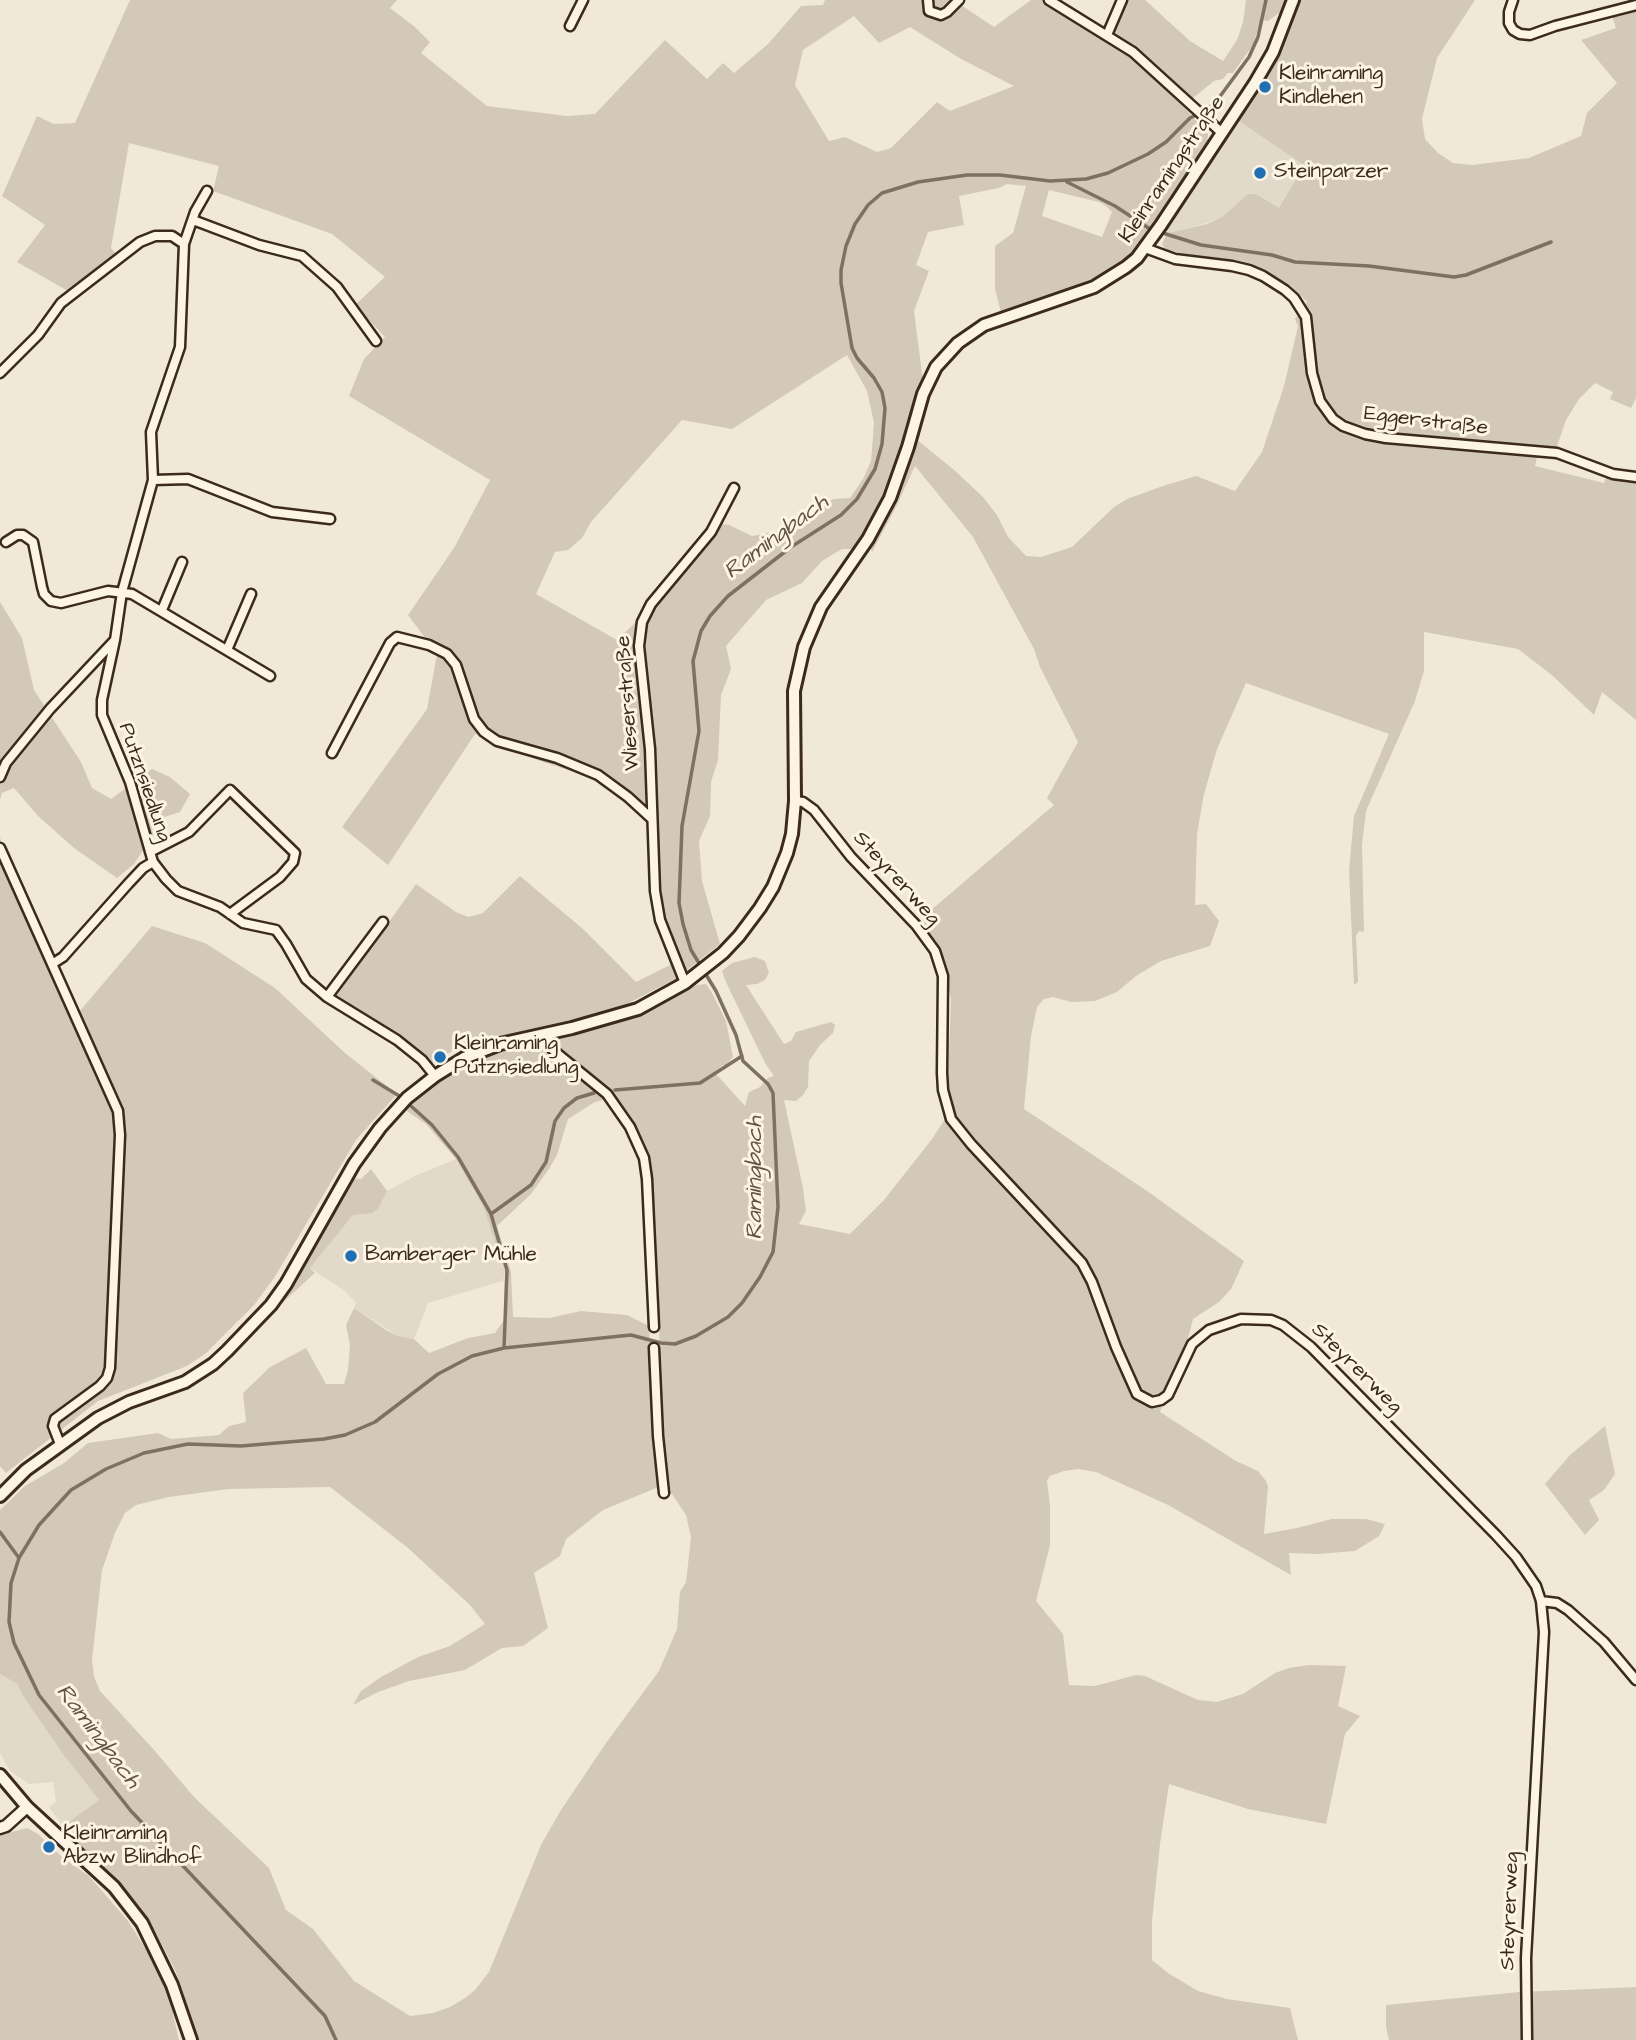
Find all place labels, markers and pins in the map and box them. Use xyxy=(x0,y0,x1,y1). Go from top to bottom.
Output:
place label: Kleinraming Kindlehen xyxy=(1279,62,1383,112)
marker: Kleinraming Kindlehen xyxy=(1257,79,1273,95)
place label: Steinparzer xyxy=(1274,160,1388,186)
marker: Steinparzer xyxy=(1252,165,1268,181)
place label: Kleinraming Putznsiedlung xyxy=(454,1032,579,1082)
marker: Kleinraming Putznsiedlung xyxy=(432,1049,448,1065)
place label: Bamberger Mühle xyxy=(365,1243,537,1269)
marker: Bamberger Mühle xyxy=(343,1248,359,1264)
place label: Kleinraming Abzw Blindhof xyxy=(63,1822,201,1872)
marker: Kleinraming Abzw Blindhof xyxy=(41,1839,57,1855)

